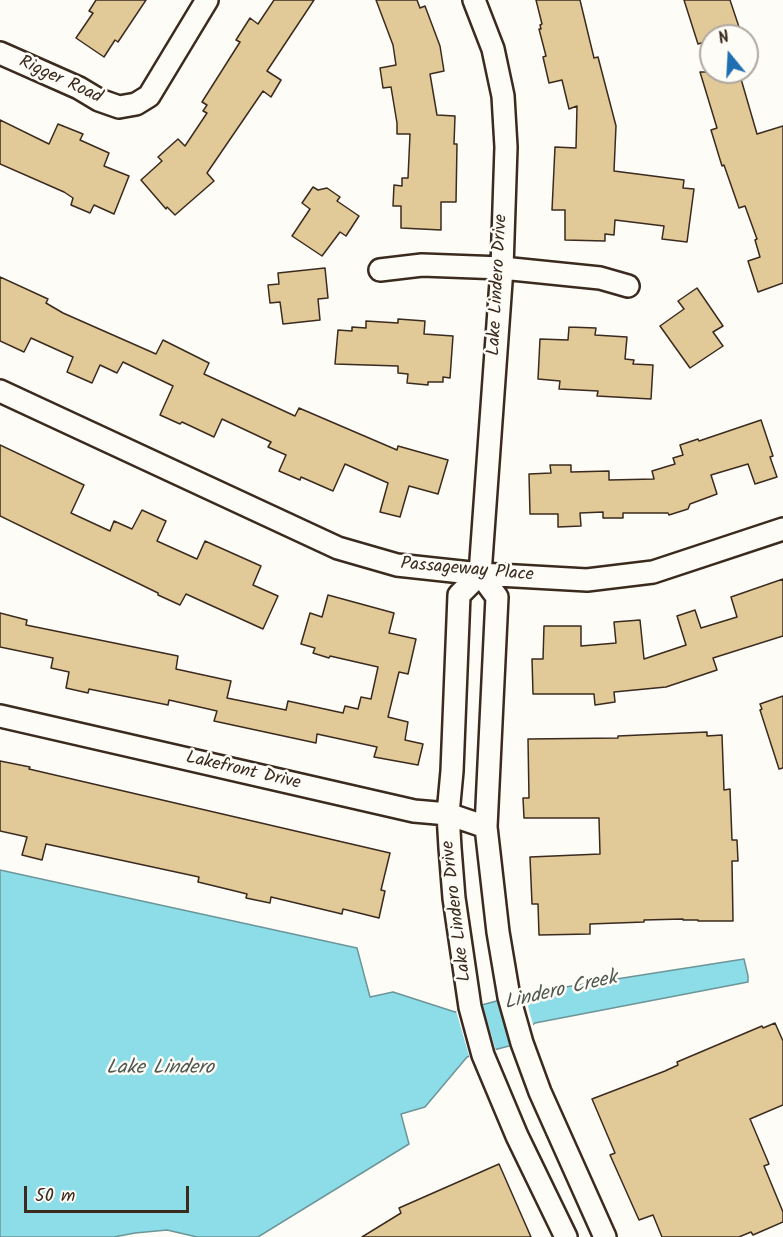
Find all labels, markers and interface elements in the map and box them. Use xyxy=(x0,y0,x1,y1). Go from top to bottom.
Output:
north arrow xyxy=(699,24,759,84)
text: N xyxy=(715,25,733,52)
street label: Rigger Road xyxy=(15,52,105,110)
street label: Lake Lindero Drive xyxy=(485,214,513,356)
street label: Passageway Place xyxy=(400,554,534,588)
street label: Lakefront Drive xyxy=(184,748,302,796)
street label: Lake Lindero Drive xyxy=(439,839,477,983)
water label: Lindero Creek xyxy=(502,967,620,1017)
water label: Lake Lindero xyxy=(106,1058,214,1082)
scale bar xyxy=(27,1174,192,1212)
text: 50 m xyxy=(35,1182,75,1211)

